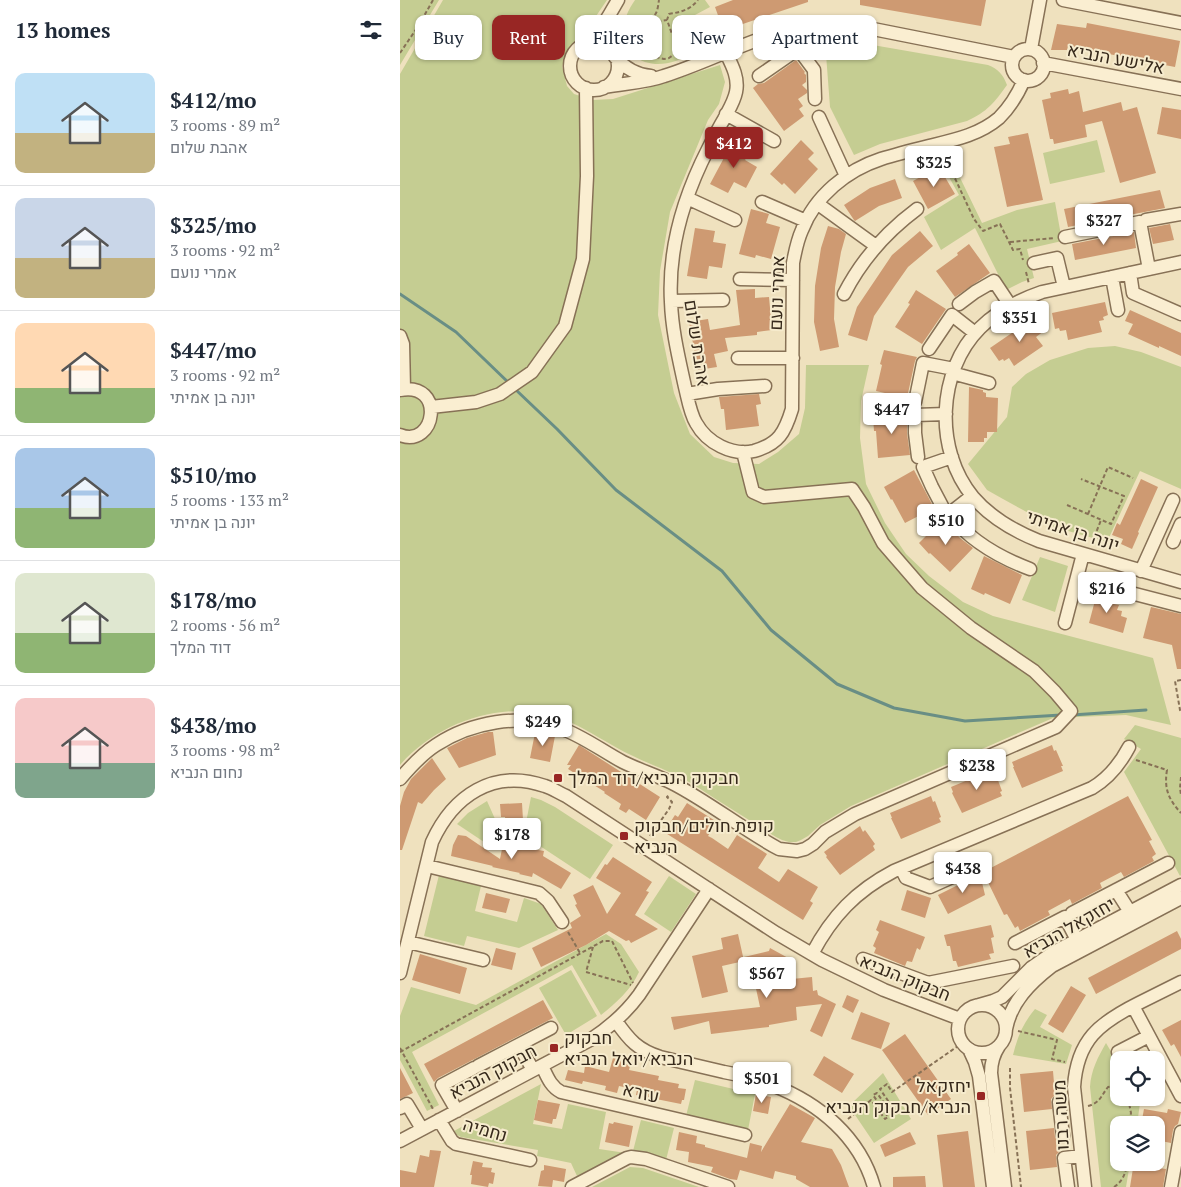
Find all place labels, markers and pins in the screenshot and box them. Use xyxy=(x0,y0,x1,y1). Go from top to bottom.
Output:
pin: $412 xyxy=(704,126,764,169)
pin: $325 xyxy=(904,146,964,188)
pin: $327 xyxy=(1074,204,1134,246)
pin: $351 xyxy=(990,300,1050,343)
pin: $447 xyxy=(862,392,922,435)
pin: $510 xyxy=(916,504,976,546)
pin: $216 xyxy=(1077,572,1137,614)
pin: $249 xyxy=(513,704,573,747)
pin: $238 xyxy=(947,748,1007,791)
place label: חבקוק הנביא/דוד המלך xyxy=(568,765,739,789)
marker: חבקוק הנביא/דוד המלך xyxy=(552,772,564,784)
place label: קופת חולים/חבקוק הנביא xyxy=(634,813,774,858)
pin: $178 xyxy=(482,818,542,860)
marker: קופת חולים/חבקוק הנביא xyxy=(618,830,630,842)
pin: $438 xyxy=(933,852,993,894)
pin: $567 xyxy=(737,956,797,999)
place label: חבקוק הנביא/יואל הנביא xyxy=(564,1025,693,1070)
marker: חבקוק הנביא/יואל הנביא xyxy=(548,1042,560,1054)
pin: $501 xyxy=(732,1062,792,1104)
place label: יחזקאל הנביא/חבקוק הנביא xyxy=(825,1073,971,1118)
marker: יחזקאל הנביא/חבקוק הנביא xyxy=(975,1090,987,1102)

